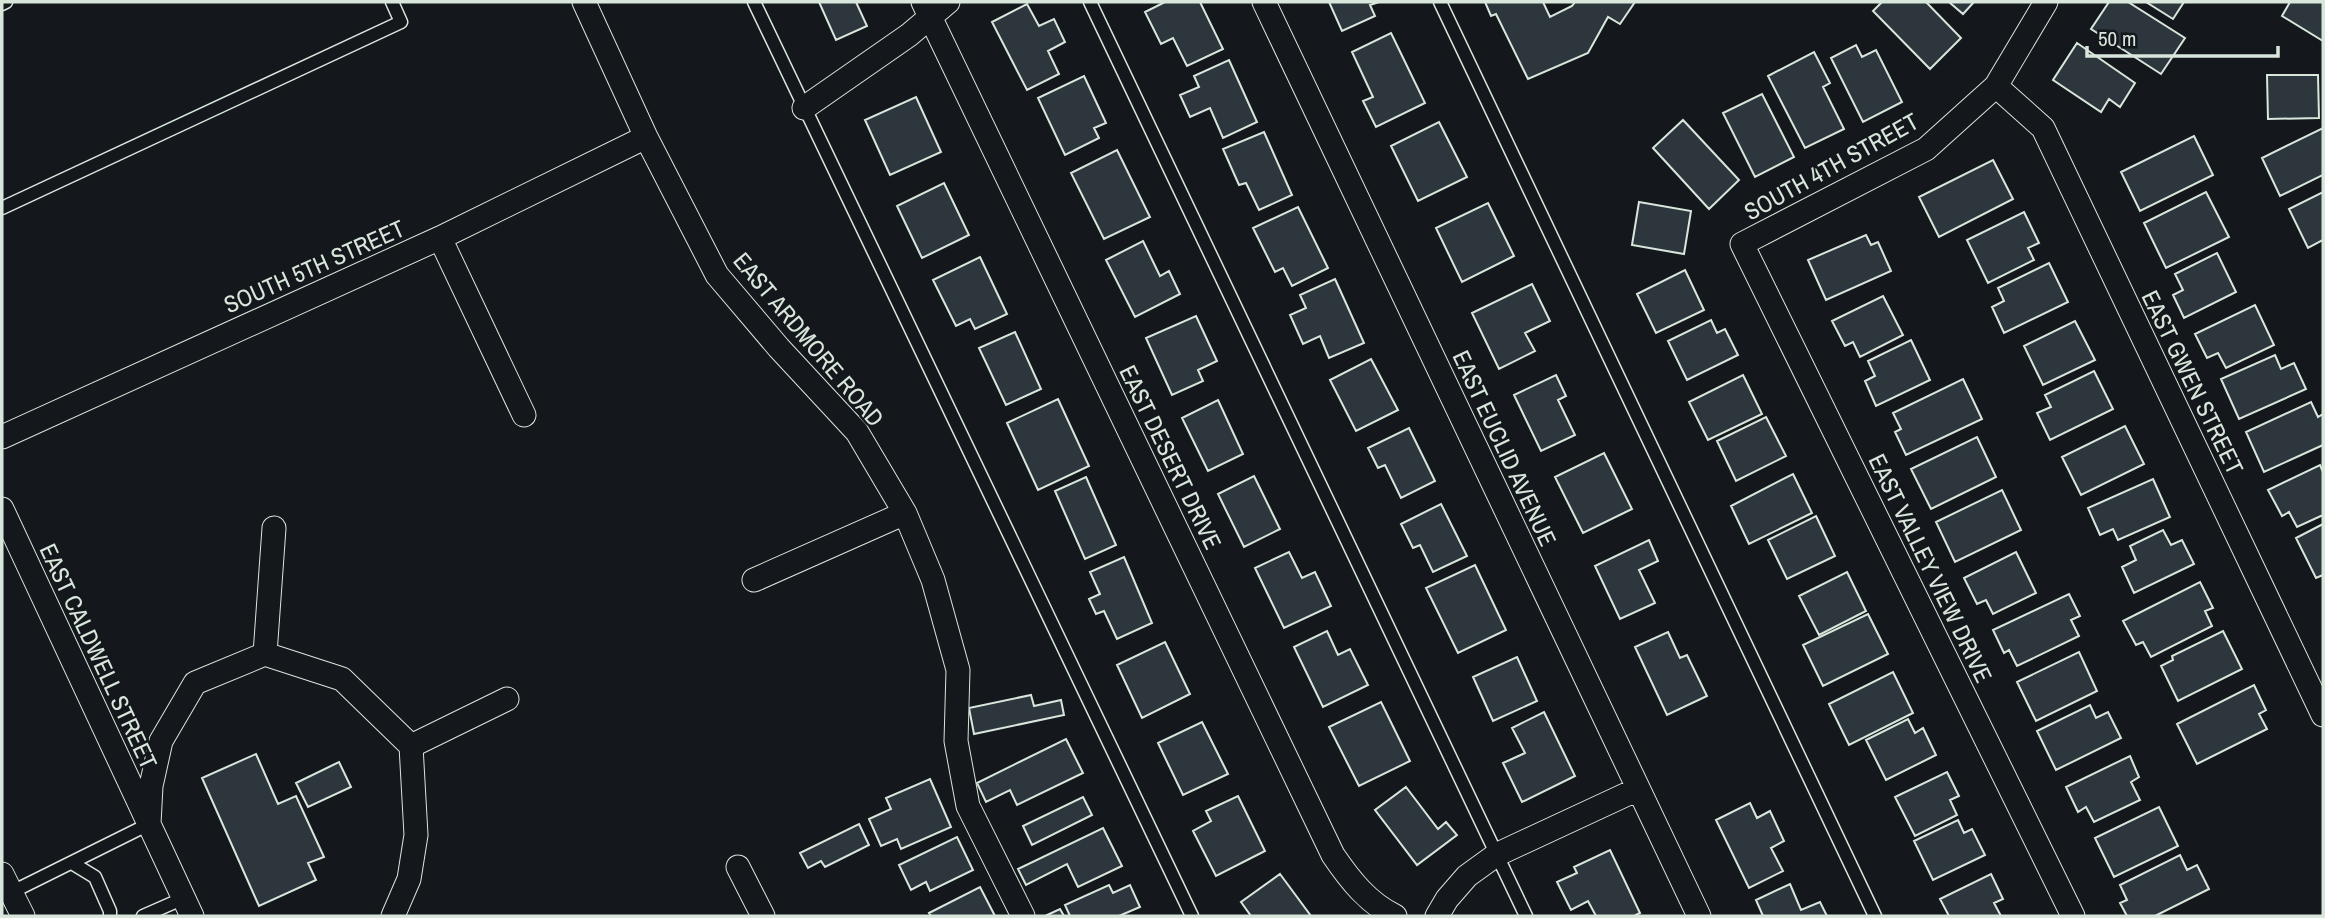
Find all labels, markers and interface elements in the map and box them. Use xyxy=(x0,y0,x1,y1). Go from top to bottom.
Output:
scale bar xyxy=(2087,14,2278,58)
text: 50 m xyxy=(2098,24,2136,53)
street label: SOUTH 4TH STREET xyxy=(1738,105,1924,227)
street label: SOUTH 5TH STREET xyxy=(219,212,409,320)
street label: EAST ARDMORE ROAD xyxy=(727,245,891,433)
street label: EAST GWEN STREET xyxy=(2135,285,2251,479)
street label: EAST EUCLID AVENUE xyxy=(1446,345,1564,551)
street label: EAST DESERT DRIVE xyxy=(1112,360,1230,554)
street label: EAST VALLEY VIEW DRIVE xyxy=(1862,448,2000,688)
street label: EAST CALDWELL STREET xyxy=(33,538,165,774)

